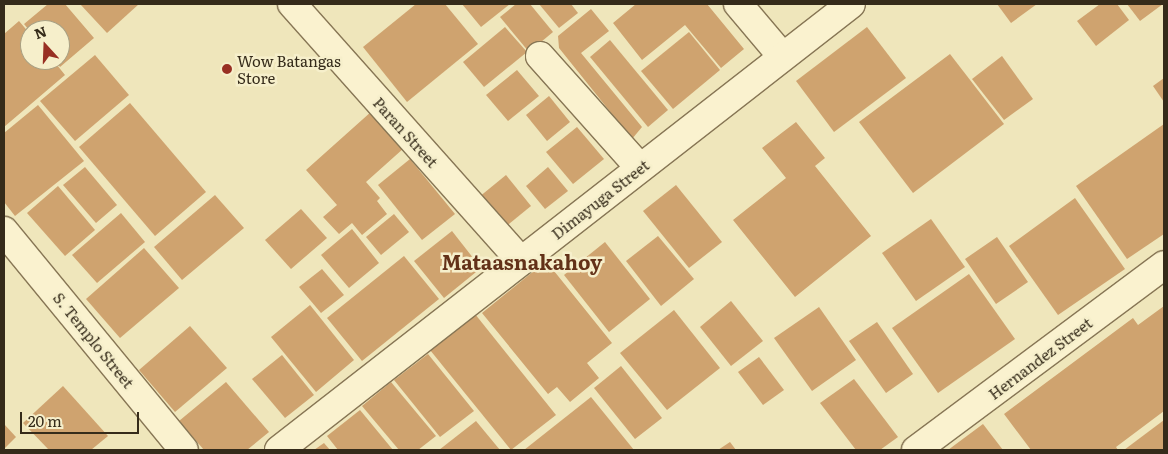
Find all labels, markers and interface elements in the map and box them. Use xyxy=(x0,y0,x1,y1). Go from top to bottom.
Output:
north arrow xyxy=(20,20,70,70)
text: N xyxy=(31,20,49,43)
place label: Wow Batangas Store xyxy=(237,51,341,86)
marker: Wow Batangas Store xyxy=(221,63,233,75)
street label: Paran Street xyxy=(370,93,442,171)
street label: Dimayuga Street xyxy=(548,155,652,243)
district label: Mataasnakahoy xyxy=(442,249,602,273)
street label: S. Templo Street xyxy=(50,289,138,391)
street label: Hernandez Street xyxy=(985,313,1095,403)
scale bar xyxy=(22,402,141,434)
text: 20 m xyxy=(28,409,62,432)

